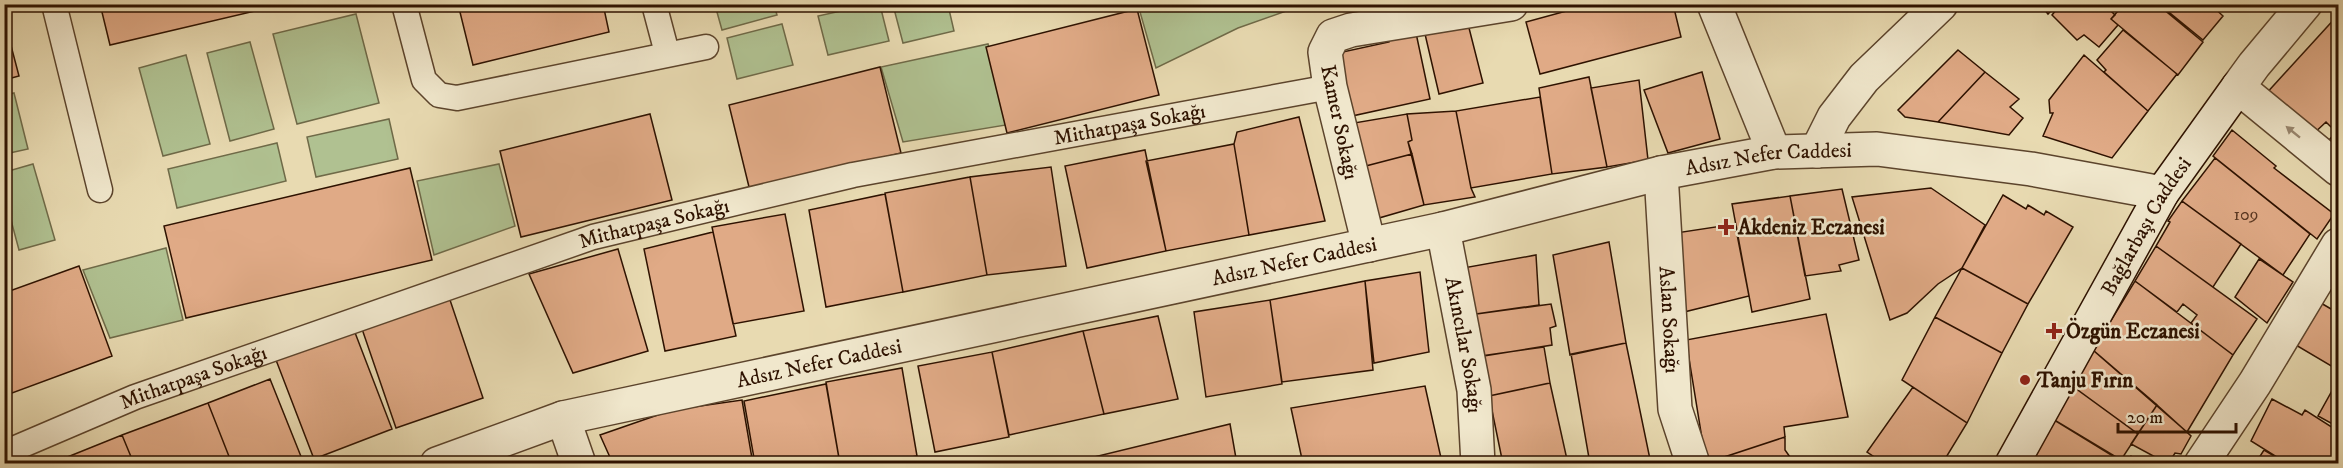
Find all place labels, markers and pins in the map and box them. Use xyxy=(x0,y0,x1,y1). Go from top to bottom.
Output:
place label: Akdeniz Eczanesi xyxy=(1737,215,1885,241)
marker: Akdeniz Eczanesi xyxy=(1719,220,1733,234)
place label: Özgün Eczanesi xyxy=(2066,317,2200,345)
marker: Özgün Eczanesi xyxy=(2047,324,2061,338)
place label: Tanju Fırın xyxy=(2036,368,2134,395)
marker: Tanju Fırın xyxy=(2018,373,2032,387)

